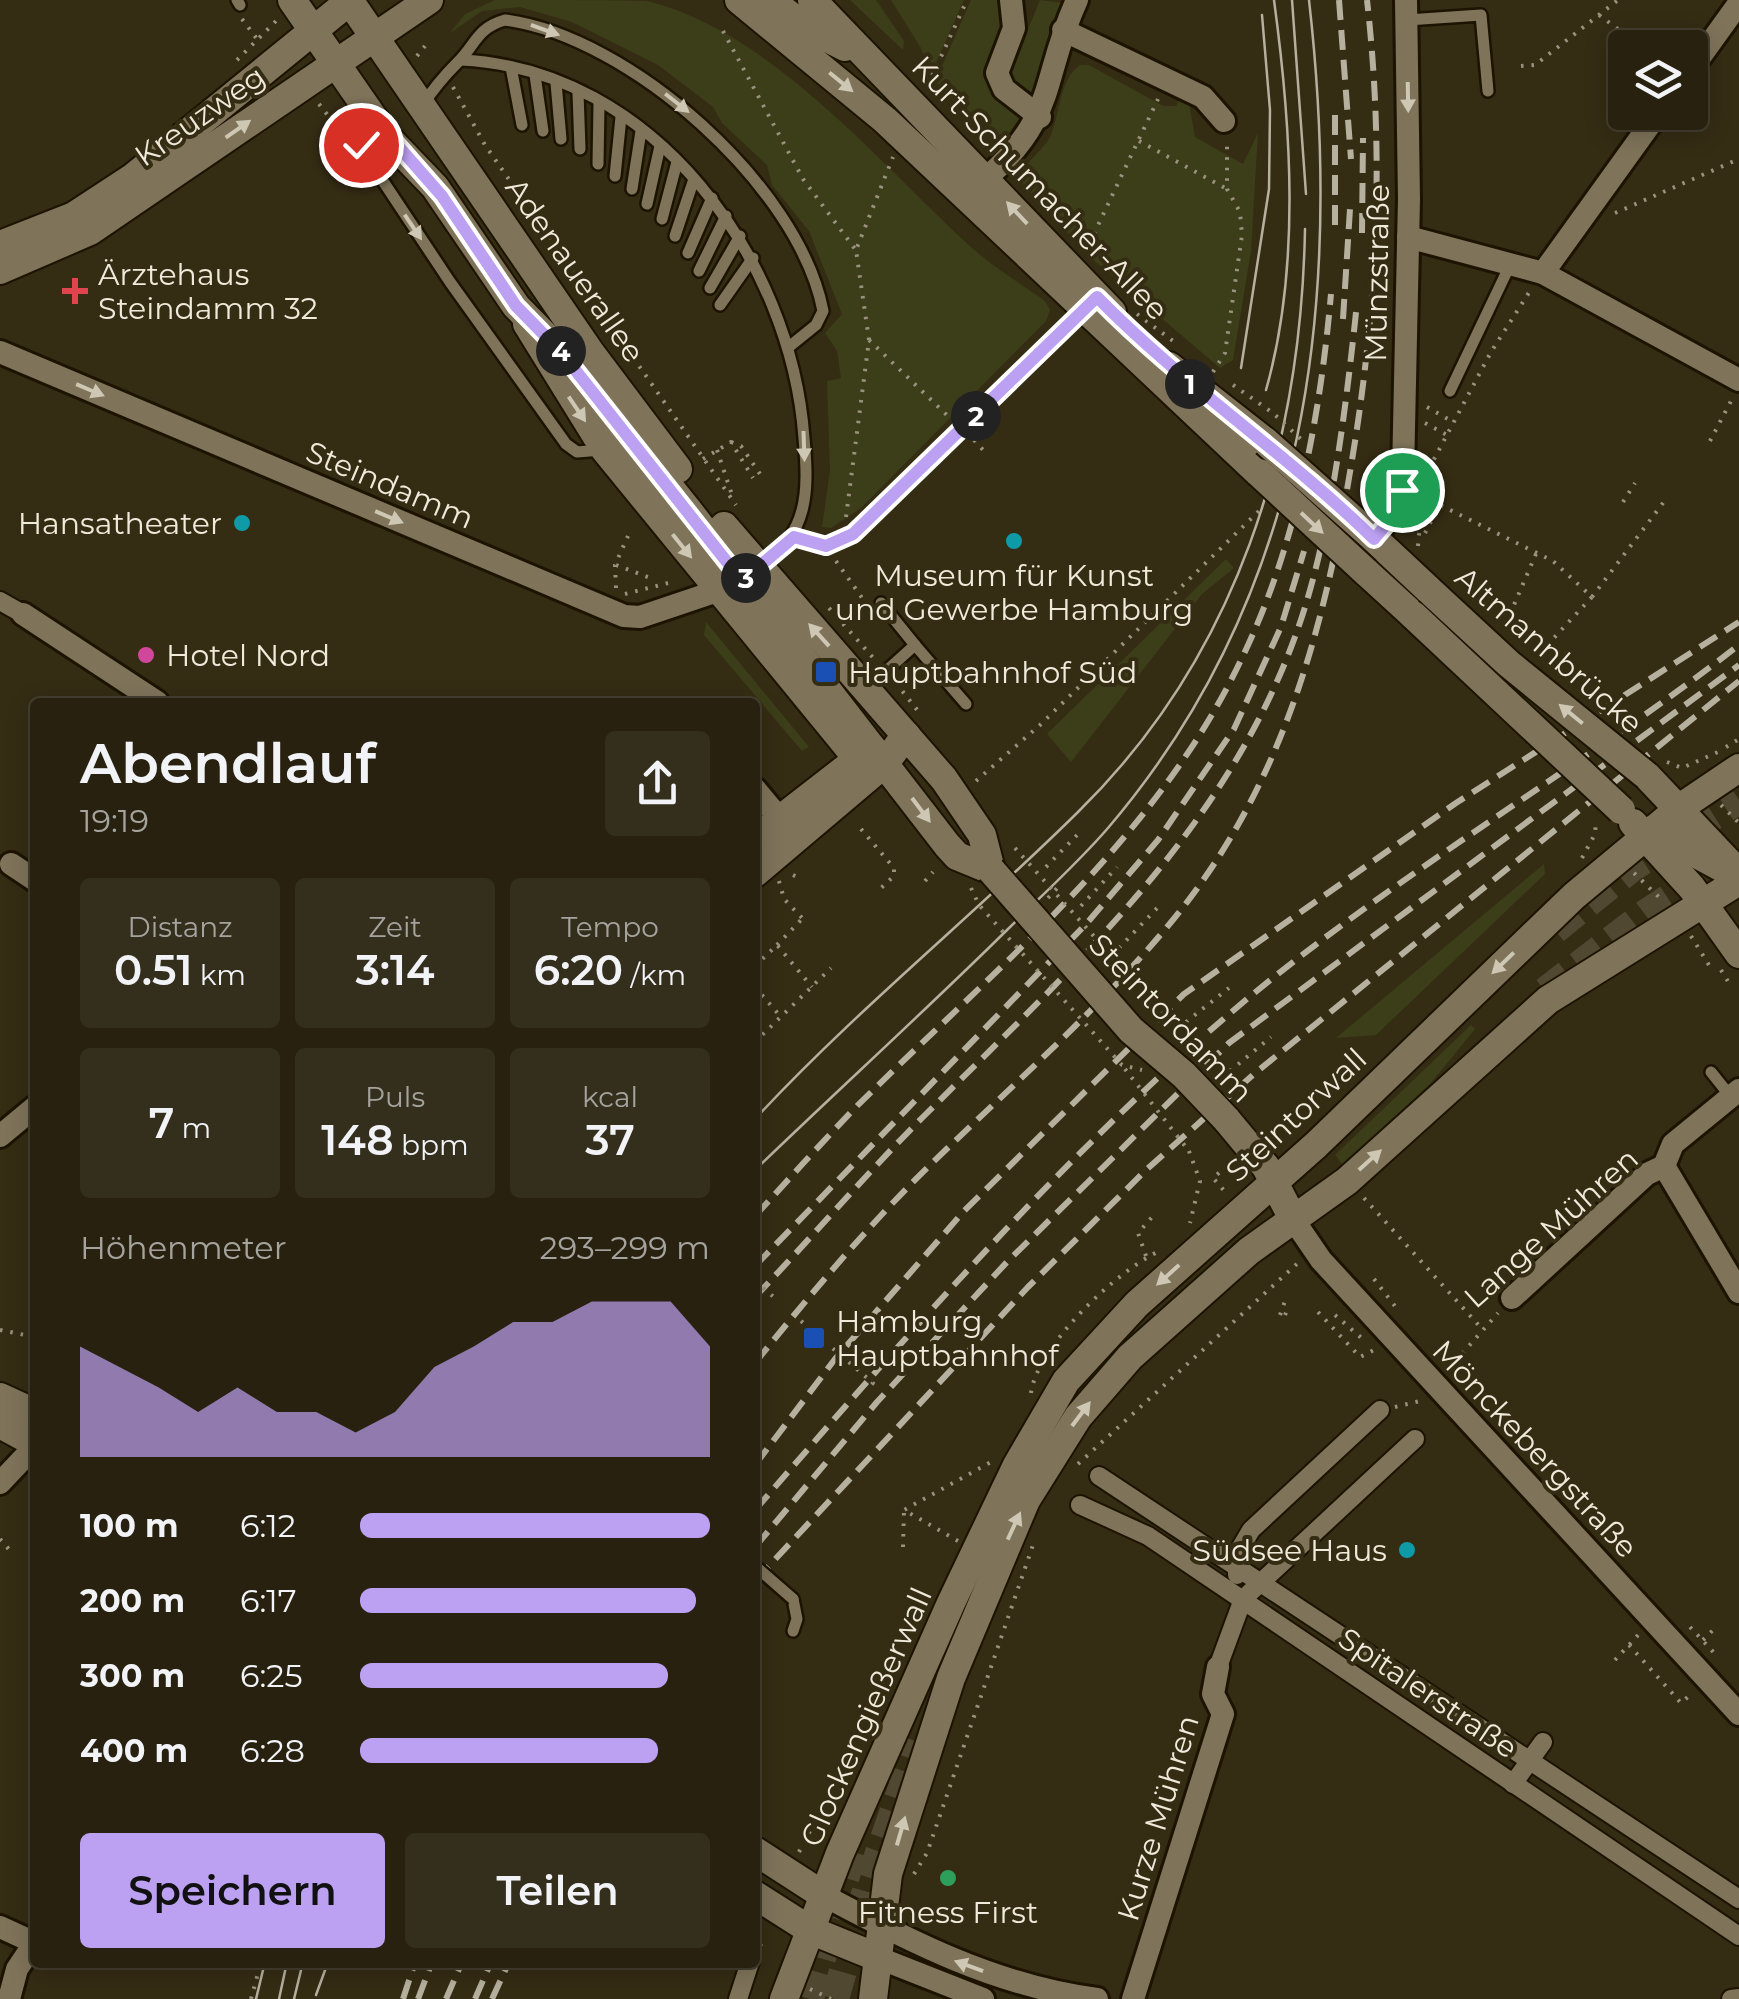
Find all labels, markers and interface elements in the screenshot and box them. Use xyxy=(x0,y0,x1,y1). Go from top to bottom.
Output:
one-way arrow xyxy=(530,23,560,38)
map controls xyxy=(1608,30,1708,130)
button: layers xyxy=(1608,30,1708,130)
street label: Kurt-Schumacher-Allee xyxy=(904,48,1176,328)
street label: Kreuzweg xyxy=(128,58,272,174)
one-way arrow xyxy=(828,71,853,92)
one-way arrow xyxy=(1400,82,1416,114)
one-way arrow xyxy=(664,93,690,113)
pin xyxy=(319,103,404,188)
icon: check xyxy=(334,118,389,173)
one-way arrow xyxy=(224,120,251,139)
street label: Adenauerallee xyxy=(498,171,652,369)
street label: Münzstraße xyxy=(1357,184,1397,362)
one-way arrow xyxy=(1006,201,1029,225)
one-way arrow xyxy=(403,213,422,240)
place label: Ärztehaus Steindamm 32 xyxy=(98,256,318,327)
marker: Ärztehaus Steindamm 32 xyxy=(62,278,88,304)
pin: 4 xyxy=(536,326,586,376)
text: 4 xyxy=(551,334,571,368)
pin: 1 xyxy=(1165,359,1215,409)
text: 1 xyxy=(1185,367,1195,401)
one-way arrow xyxy=(75,383,105,399)
pin: 2 xyxy=(951,391,1001,441)
one-way arrow xyxy=(567,395,586,422)
text: 2 xyxy=(968,399,984,433)
one-way arrow xyxy=(797,430,813,462)
street label: Steindamm xyxy=(301,433,479,537)
pin xyxy=(1360,448,1445,533)
icon: arrive xyxy=(1375,463,1430,518)
place label: Hansatheater xyxy=(18,505,222,542)
one-way arrow xyxy=(374,510,404,526)
one-way arrow xyxy=(1300,511,1324,534)
marker: Hansatheater xyxy=(231,512,253,534)
marker: Museum für Kunst und Gewerbe Hamburg xyxy=(1003,530,1025,552)
one-way arrow xyxy=(671,534,692,559)
pin: 3 xyxy=(721,553,771,603)
place label: Museum für Kunst und Gewerbe Hamburg xyxy=(835,557,1193,628)
street label: Altmannbrücke xyxy=(1448,559,1650,741)
text: 3 xyxy=(738,561,754,595)
one-way arrow xyxy=(808,623,830,648)
place label: Hotel Nord xyxy=(166,637,330,674)
marker: Hotel Nord xyxy=(135,644,157,666)
place label: Hauptbahnhof Süd xyxy=(848,654,1137,691)
marker: Hauptbahnhof Süd xyxy=(813,659,839,685)
one-way arrow xyxy=(1559,704,1584,725)
text: Abendlauf xyxy=(80,730,376,797)
button: share xyxy=(605,731,710,836)
one-way arrow xyxy=(910,797,930,823)
text: 19:19 xyxy=(80,801,149,840)
text: Distanz xyxy=(128,910,232,944)
text: Zeit xyxy=(368,910,422,944)
text: Tempo xyxy=(561,910,659,944)
street label: Steintordamm xyxy=(1081,926,1261,1110)
text: 0.51 xyxy=(114,944,192,996)
text: 3:14 xyxy=(355,944,435,996)
text: 6:20 xyxy=(534,944,623,996)
one-way arrow xyxy=(1492,951,1516,974)
text: km xyxy=(192,958,246,992)
text: /km xyxy=(623,958,686,992)
street label: Steintorwall xyxy=(1218,1040,1374,1190)
text: Puls xyxy=(365,1080,425,1114)
text: kcal xyxy=(582,1080,638,1114)
text: 7 xyxy=(149,1097,174,1149)
text: m xyxy=(174,1111,211,1145)
text: 148 xyxy=(321,1114,394,1166)
text: 37 xyxy=(585,1114,635,1166)
text: bpm xyxy=(394,1128,469,1162)
street label: Lange Mühren xyxy=(1456,1140,1646,1316)
one-way arrow xyxy=(1358,1149,1382,1172)
text: Höhenmeter xyxy=(80,1228,287,1267)
text: 293–299 m xyxy=(540,1228,710,1267)
one-way arrow xyxy=(1156,1264,1181,1286)
place label: Hamburg Hauptbahnhof xyxy=(836,1303,1060,1374)
marker: Hamburg Hauptbahnhof xyxy=(801,1325,827,1351)
street label: Mönckebergstraße xyxy=(1425,1333,1645,1565)
one-way arrow xyxy=(1070,1401,1091,1427)
text: 100 m xyxy=(80,1506,179,1545)
text: 6:12 xyxy=(240,1506,296,1545)
one-way arrow xyxy=(1005,1512,1022,1541)
place label: Südsee Haus xyxy=(1192,1532,1387,1569)
marker: Südsee Haus xyxy=(1396,1539,1418,1561)
text: 200 m xyxy=(80,1581,185,1620)
text: 6:17 xyxy=(240,1581,297,1620)
street label: Glockengießerwall xyxy=(792,1582,940,1852)
street label: Spitalerstraße xyxy=(1332,1620,1524,1766)
text: 300 m xyxy=(80,1656,185,1695)
text: 6:25 xyxy=(240,1656,303,1695)
street label: Kurze Mühren xyxy=(1109,1711,1207,1925)
text: 400 m xyxy=(80,1731,188,1770)
text: 6:28 xyxy=(240,1731,305,1770)
one-way arrow xyxy=(894,1815,909,1846)
button: Speichern xyxy=(80,1833,385,1948)
button: Teilen xyxy=(405,1833,710,1948)
marker: Fitness First xyxy=(937,1867,959,1889)
place label: Fitness First xyxy=(858,1894,1038,1931)
one-way arrow xyxy=(953,1958,983,1973)

